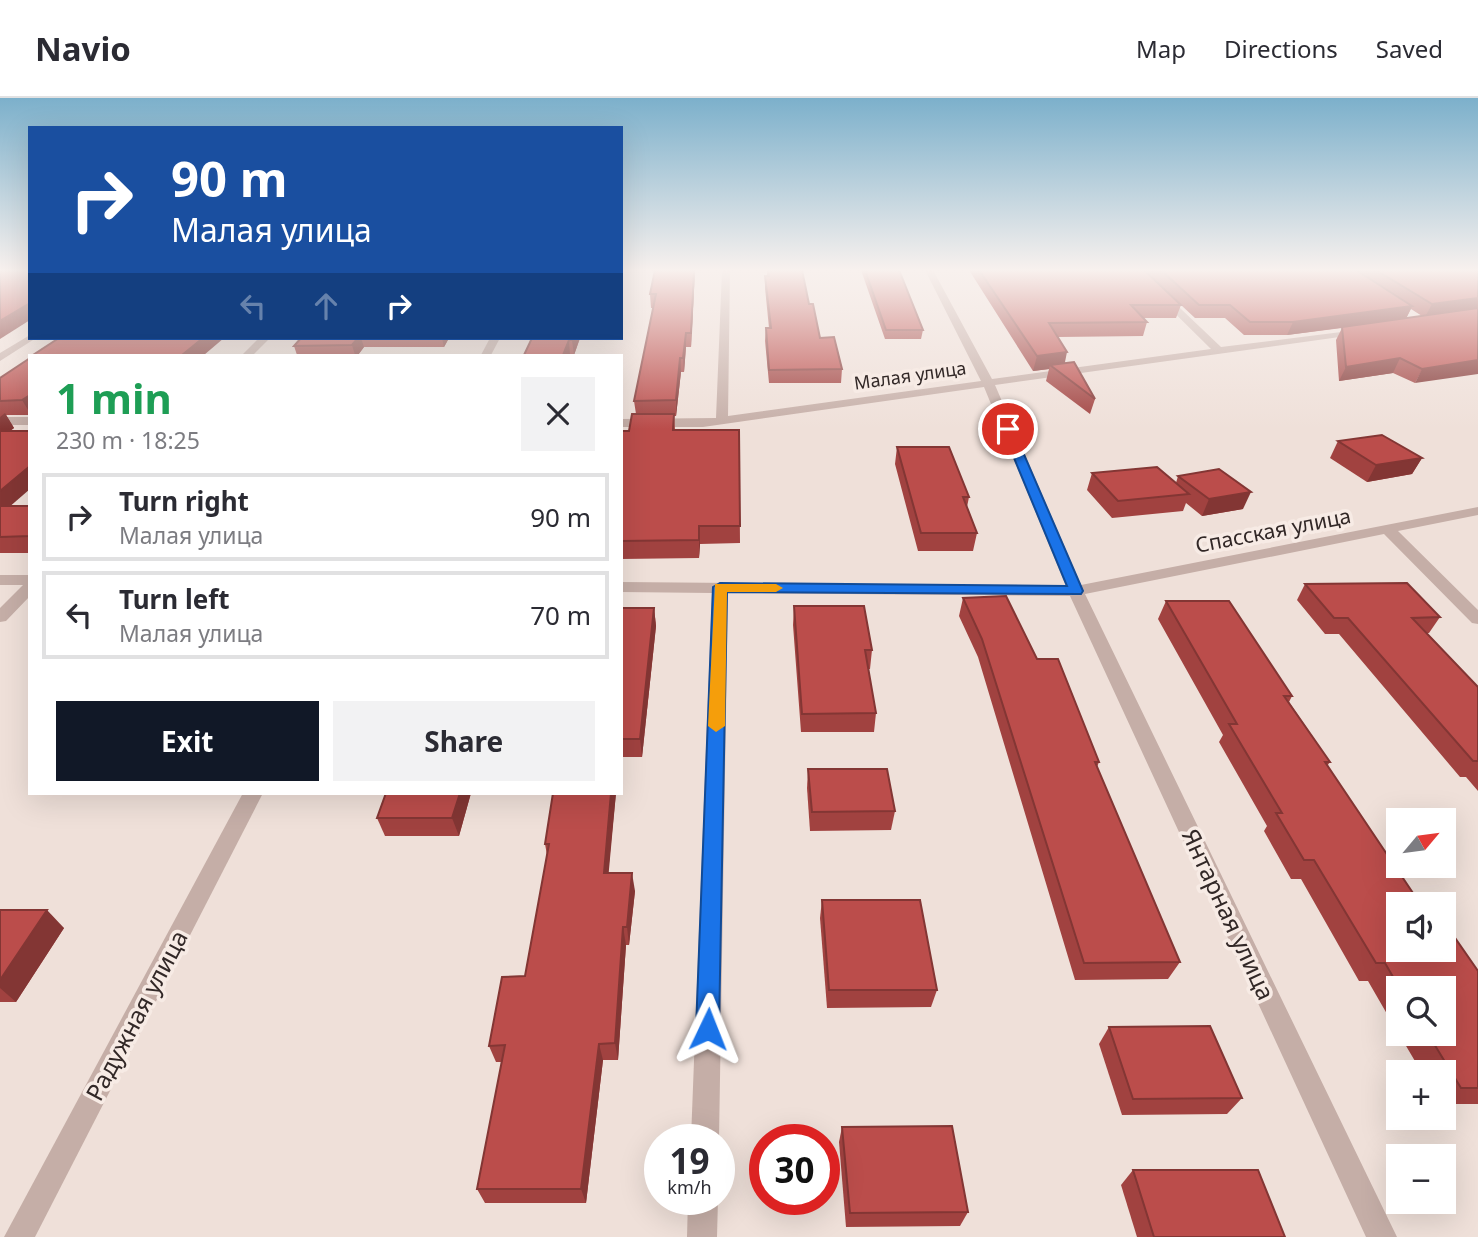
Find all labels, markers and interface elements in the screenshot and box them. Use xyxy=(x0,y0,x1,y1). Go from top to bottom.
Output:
text: Navio xyxy=(35,26,131,71)
text: Map xyxy=(1136,32,1186,65)
text: Directions xyxy=(1224,32,1338,65)
text: Saved xyxy=(1376,32,1443,65)
text: 90 m xyxy=(171,145,288,211)
icon: right xyxy=(56,154,147,245)
text: Малая улица xyxy=(171,208,372,251)
icon: left xyxy=(234,287,272,325)
icon: ahead xyxy=(307,287,345,325)
icon: right xyxy=(380,287,418,325)
street label: Малая улица xyxy=(852,355,968,395)
text: 1 min xyxy=(56,369,172,426)
button: close xyxy=(521,377,595,451)
pin xyxy=(978,399,1038,459)
icon: arrive xyxy=(989,410,1027,448)
text: 230 m · 18:25 xyxy=(56,424,200,456)
text: Turn right xyxy=(119,483,249,519)
icon: right xyxy=(60,498,98,536)
text: 90 m xyxy=(530,499,591,535)
street label: Спасская улица xyxy=(1193,501,1353,559)
text: Малая улица xyxy=(119,519,263,551)
text: Turn left xyxy=(119,581,230,617)
icon: left xyxy=(60,596,98,634)
text: 70 m xyxy=(530,597,591,633)
text: Малая улица xyxy=(119,617,263,649)
button: Exit xyxy=(56,701,319,781)
button: Share xyxy=(333,701,595,781)
north arrow xyxy=(1386,808,1456,878)
map controls xyxy=(1386,808,1456,1214)
street label: Янтарная улица xyxy=(1175,823,1283,1005)
button: sound xyxy=(1386,892,1456,962)
street label: Радужная улица xyxy=(77,924,195,1106)
button: search xyxy=(1386,976,1456,1046)
position arrow xyxy=(671,992,745,1066)
button: + xyxy=(1386,1060,1456,1130)
speed limit sign: 30 xyxy=(749,1124,840,1215)
text: 19 xyxy=(669,1137,710,1184)
button: − xyxy=(1386,1144,1456,1214)
text: km/h xyxy=(667,1175,712,1199)

